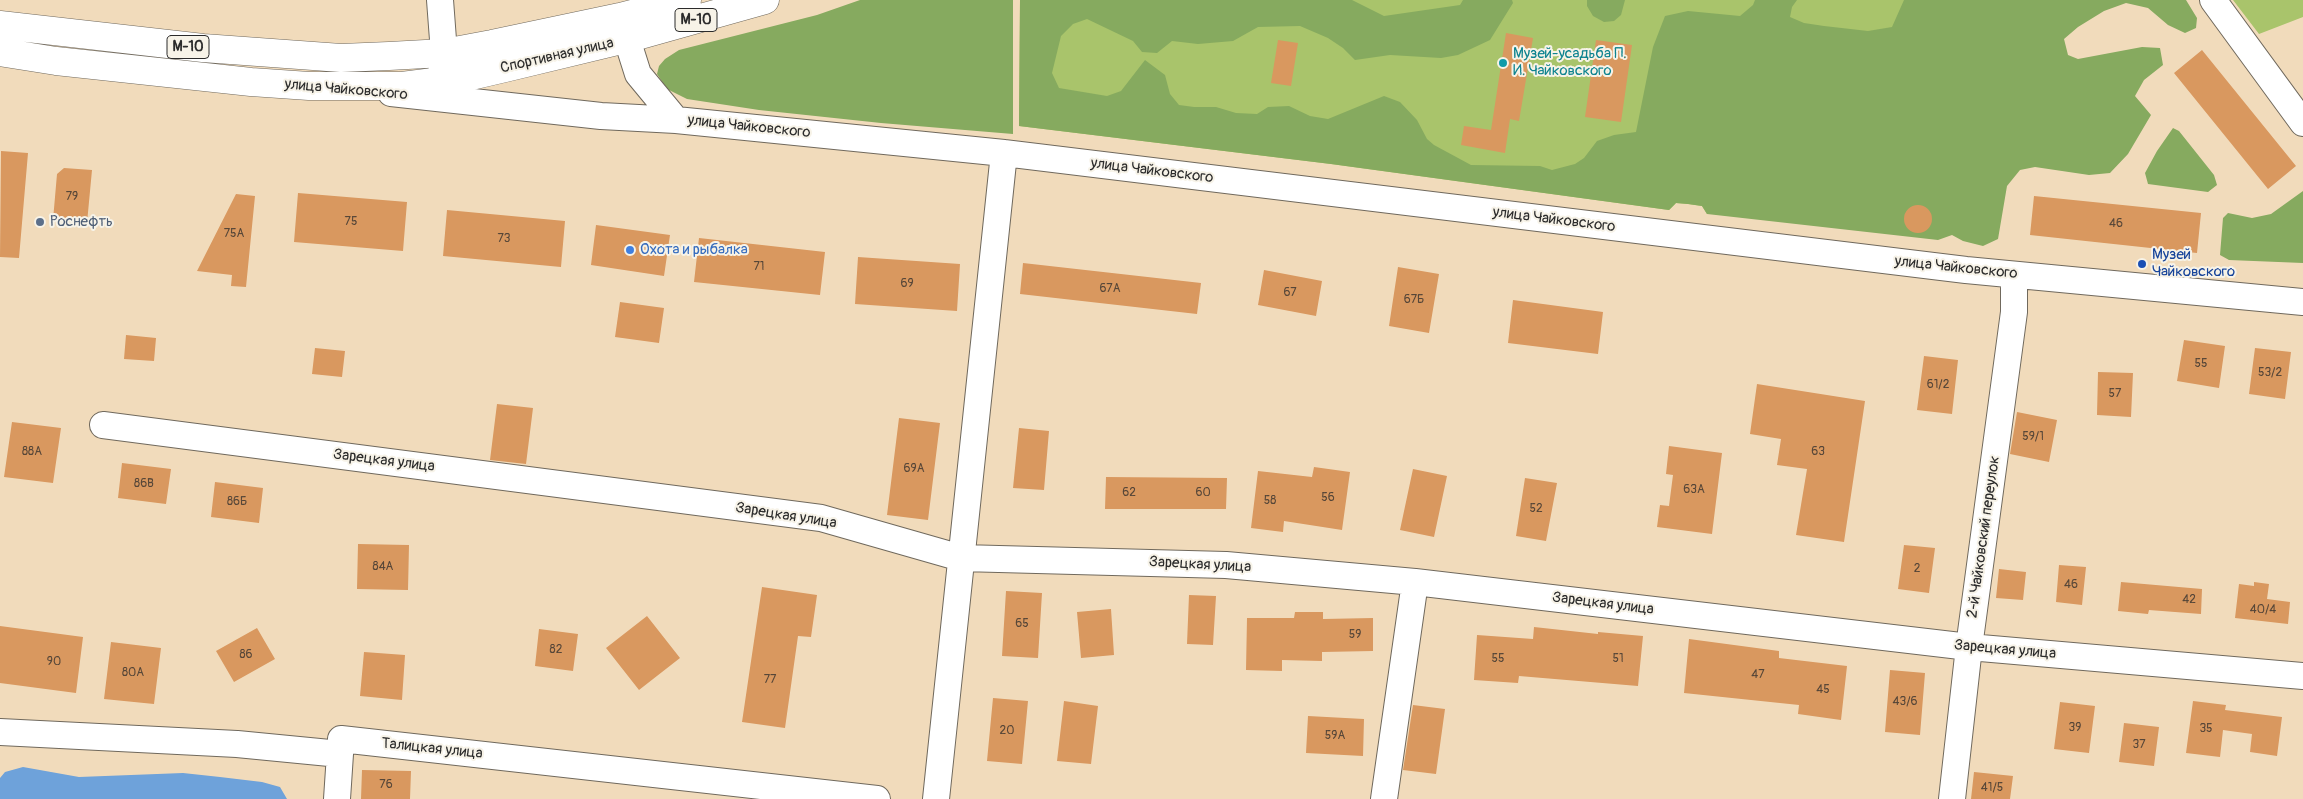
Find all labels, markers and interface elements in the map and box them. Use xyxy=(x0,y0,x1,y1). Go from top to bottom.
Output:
road number: М-10 xyxy=(675,8,717,32)
street label: Спортивная улица xyxy=(499,34,615,78)
road number: М-10 xyxy=(167,36,209,58)
place label: Музей-усадьба П. И. Чайковского xyxy=(1513,45,1626,80)
marker: Музей-усадьба П. И. Чайковского xyxy=(1497,57,1509,69)
street label: улица Чайковского xyxy=(284,76,408,104)
street label: улица Чайковского xyxy=(687,112,811,142)
street label: улица Чайковского xyxy=(1090,155,1214,187)
house number: 79 xyxy=(66,190,78,204)
street label: улица Чайковского xyxy=(1492,204,1616,236)
place label: Роснефть xyxy=(50,213,113,231)
house number: 75 xyxy=(345,215,357,229)
marker: Роснефть xyxy=(34,216,46,228)
house number: 46 xyxy=(2109,217,2123,231)
house number: 75А xyxy=(224,227,244,241)
house number: 73 xyxy=(497,232,511,246)
place label: Охота и рыбалка xyxy=(640,241,748,259)
marker: Охота и рыбалка xyxy=(624,244,636,256)
place label: Музей Чайковского xyxy=(2152,246,2235,281)
street label: улица Чайковского xyxy=(1894,253,2018,283)
marker: Музей Чайковского xyxy=(2136,258,2148,270)
house number: 71 xyxy=(753,260,765,274)
house number: 69 xyxy=(900,277,914,291)
house number: 67А xyxy=(1100,282,1120,296)
house number: 67 xyxy=(1283,286,1297,300)
house number: 67Б xyxy=(1404,293,1424,307)
house number: 55 xyxy=(2194,357,2208,371)
house number: 53/2 xyxy=(2258,366,2282,380)
house number: 61/2 xyxy=(1927,378,1949,392)
house number: 57 xyxy=(2109,387,2121,401)
house number: 59/1 xyxy=(2022,430,2044,444)
house number: 88А xyxy=(22,445,42,459)
house number: 63 xyxy=(1811,445,1825,459)
street label: Зарецкая улица xyxy=(332,446,436,476)
street label: 2-й Чайковский переулок xyxy=(1964,455,2004,619)
house number: 69А xyxy=(904,462,924,476)
house number: 86В xyxy=(134,477,154,491)
house number: 63А xyxy=(1683,483,1705,497)
house number: 62 xyxy=(1122,486,1136,500)
house number: 60 xyxy=(1195,486,1211,500)
house number: 56 xyxy=(1321,491,1335,505)
house number: 58 xyxy=(1264,494,1276,508)
house number: 86Б xyxy=(227,495,247,509)
street label: Зарецкая улица xyxy=(734,499,838,533)
house number: 52 xyxy=(1529,502,1543,516)
street label: Зарецкая улица xyxy=(1148,553,1252,577)
house number: 84А xyxy=(373,560,393,574)
house number: 2 xyxy=(1914,562,1920,576)
house number: 46 xyxy=(2064,578,2078,592)
street label: Зарецкая улица xyxy=(1551,589,1655,619)
house number: 42 xyxy=(2182,593,2196,607)
house number: 40/4 xyxy=(2250,603,2276,617)
house number: 65 xyxy=(1015,617,1029,631)
house number: 59 xyxy=(1349,628,1361,642)
street label: Зарецкая улица xyxy=(1953,637,2057,663)
house number: 82 xyxy=(550,643,562,657)
house number: 86 xyxy=(239,648,253,662)
house number: 55 xyxy=(1491,652,1505,666)
house number: 51 xyxy=(1612,652,1624,666)
house number: 90 xyxy=(47,655,61,669)
house number: 80А xyxy=(122,666,144,680)
house number: 47 xyxy=(1751,668,1765,682)
house number: 77 xyxy=(764,673,776,687)
house number: 45 xyxy=(1816,683,1830,697)
house number: 43/6 xyxy=(1893,695,1917,709)
house number: 39 xyxy=(2069,721,2081,735)
house number: 35 xyxy=(2199,722,2213,736)
house number: 20 xyxy=(1000,724,1014,738)
house number: 59А xyxy=(1325,729,1345,743)
street label: Талицкая улица xyxy=(381,735,483,763)
house number: 37 xyxy=(2132,738,2146,752)
house number: 76 xyxy=(379,778,393,792)
house number: 41/5 xyxy=(1981,781,2003,795)

